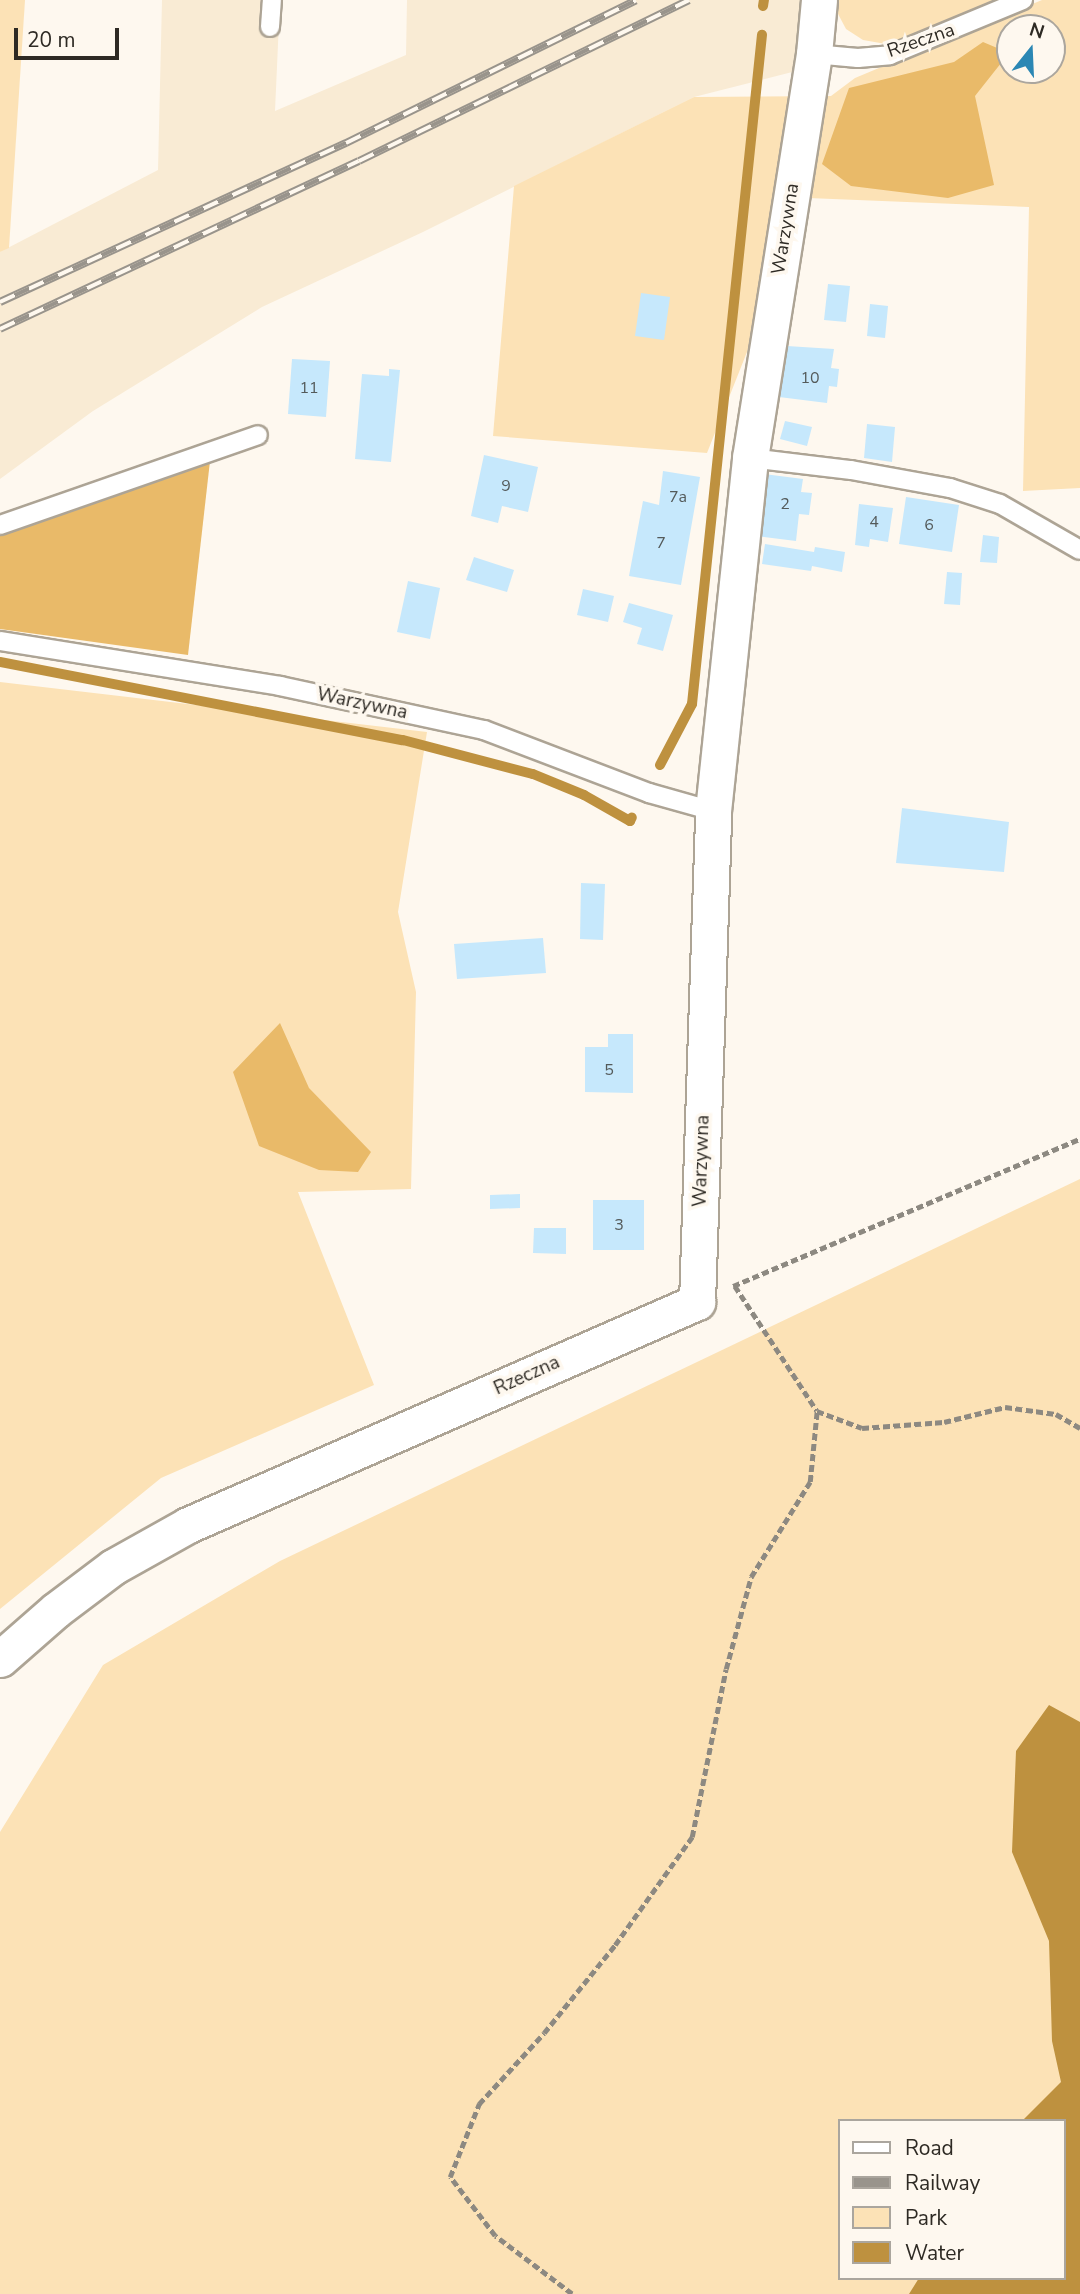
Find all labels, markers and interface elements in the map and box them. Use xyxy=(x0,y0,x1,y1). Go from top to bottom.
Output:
scale bar xyxy=(18,14,122,58)
north arrow xyxy=(996,14,1066,84)
text: N xyxy=(1026,16,1048,45)
street label: Rzeczna xyxy=(884,19,958,63)
text: 20 m xyxy=(27,26,76,54)
street label: Warzywna xyxy=(768,182,804,276)
house number: 10 xyxy=(800,368,820,388)
house number: 11 xyxy=(299,378,319,398)
house number: 9 xyxy=(501,476,511,496)
house number: 7a xyxy=(669,487,687,507)
house number: 2 xyxy=(780,494,790,514)
house number: 4 xyxy=(869,512,879,532)
house number: 6 xyxy=(924,515,934,535)
house number: 7 xyxy=(656,533,666,553)
street label: Warzywna xyxy=(314,683,410,725)
house number: 5 xyxy=(604,1060,614,1080)
street label: Warzywna xyxy=(689,1114,715,1208)
house number: 3 xyxy=(614,1215,624,1235)
street label: Rzeczna xyxy=(490,1351,564,1401)
legend xyxy=(838,2119,1066,2280)
text: Road xyxy=(905,2134,954,2162)
text: Railway xyxy=(905,2169,980,2197)
text: Park xyxy=(905,2204,947,2232)
text: Water xyxy=(905,2239,964,2267)

